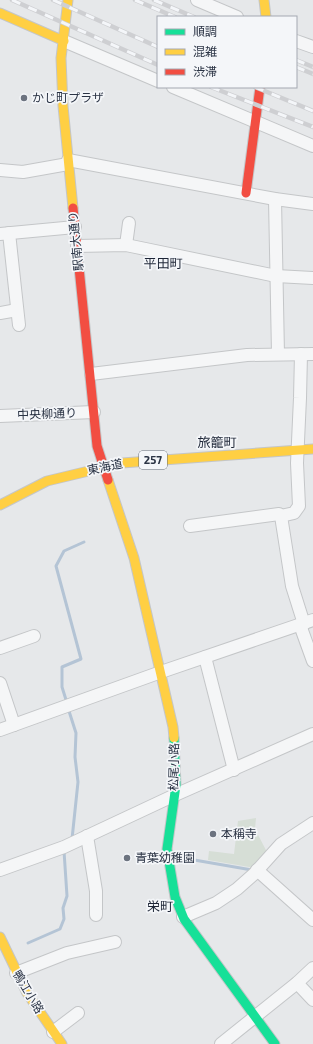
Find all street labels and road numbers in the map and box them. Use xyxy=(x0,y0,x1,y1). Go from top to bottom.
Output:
street label: 駅南大通り xyxy=(65,211,85,272)
street label: 中央柳通り xyxy=(17,405,77,421)
road number: 257 xyxy=(139,451,167,469)
street label: 東海道 xyxy=(86,455,124,477)
street label: 松尾小路 xyxy=(166,743,180,791)
street label: 鴨江小路 xyxy=(10,967,47,1016)

